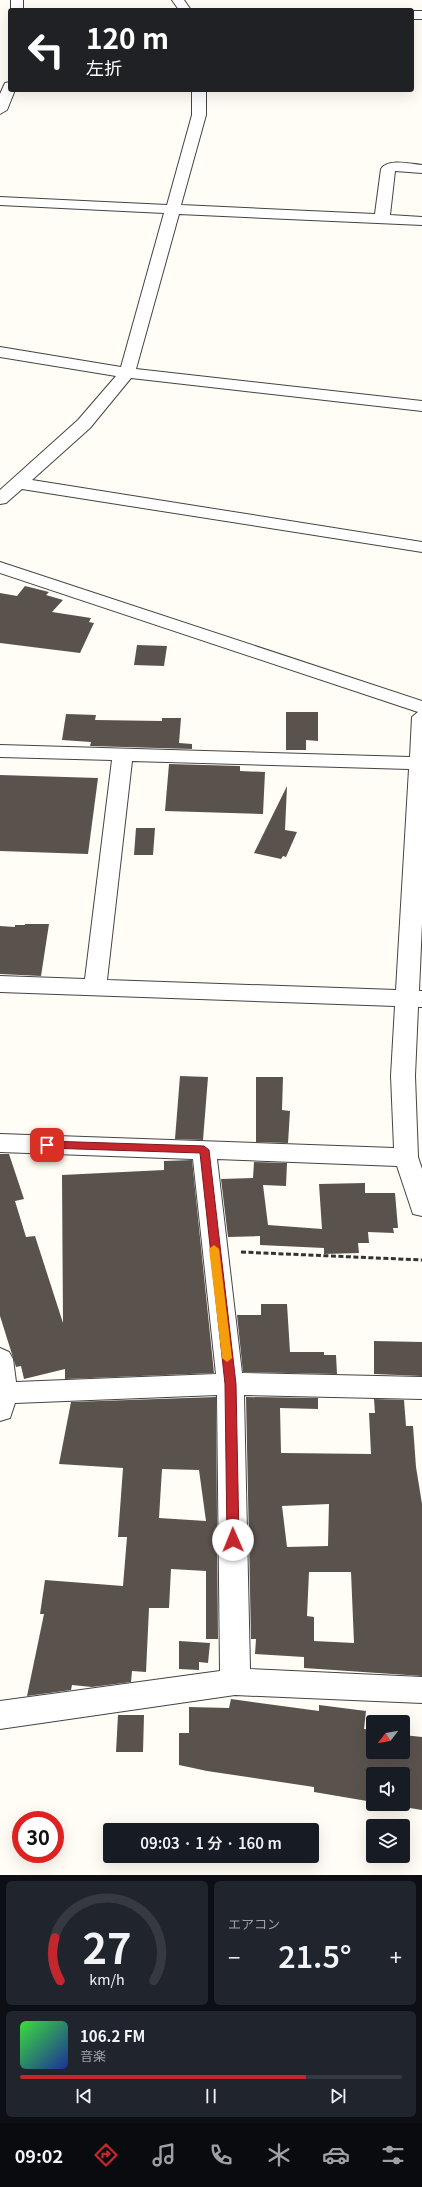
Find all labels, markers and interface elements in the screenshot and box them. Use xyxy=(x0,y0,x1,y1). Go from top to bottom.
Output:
text: 120 m xyxy=(86,17,169,57)
icon: left xyxy=(20,24,72,76)
text: 左折 xyxy=(86,54,122,80)
pin xyxy=(30,1128,64,1162)
icon: arrive xyxy=(36,1134,58,1156)
position arrow xyxy=(212,1519,254,1561)
north arrow xyxy=(366,1715,410,1759)
map controls xyxy=(366,1715,410,1863)
button: sound xyxy=(366,1767,410,1811)
speed limit sign: 30 xyxy=(12,1811,64,1863)
button: layers xyxy=(366,1819,410,1863)
text: 09:03 · 1 分 · 160 m xyxy=(140,1832,282,1853)
text: エアコン xyxy=(228,1914,280,1933)
text: 27 xyxy=(82,1916,132,1976)
text: 21.5° xyxy=(278,1933,352,1977)
text: − xyxy=(228,1940,240,1972)
text: + xyxy=(390,1940,402,1972)
text: km/h xyxy=(89,1968,125,1989)
text: 106.2 FM xyxy=(80,2025,145,2046)
text: 音楽 xyxy=(80,2046,106,2065)
icon: previous xyxy=(73,2085,95,2107)
icon: pause xyxy=(200,2085,222,2107)
icon: next xyxy=(327,2085,349,2107)
icon: directions xyxy=(92,2141,120,2169)
icon: music xyxy=(150,2141,178,2169)
icon: phone xyxy=(207,2141,235,2169)
icon: climate xyxy=(265,2141,293,2169)
icon: car xyxy=(322,2141,350,2169)
icon: filters xyxy=(379,2141,407,2169)
text: 09:02 xyxy=(15,2142,63,2168)

